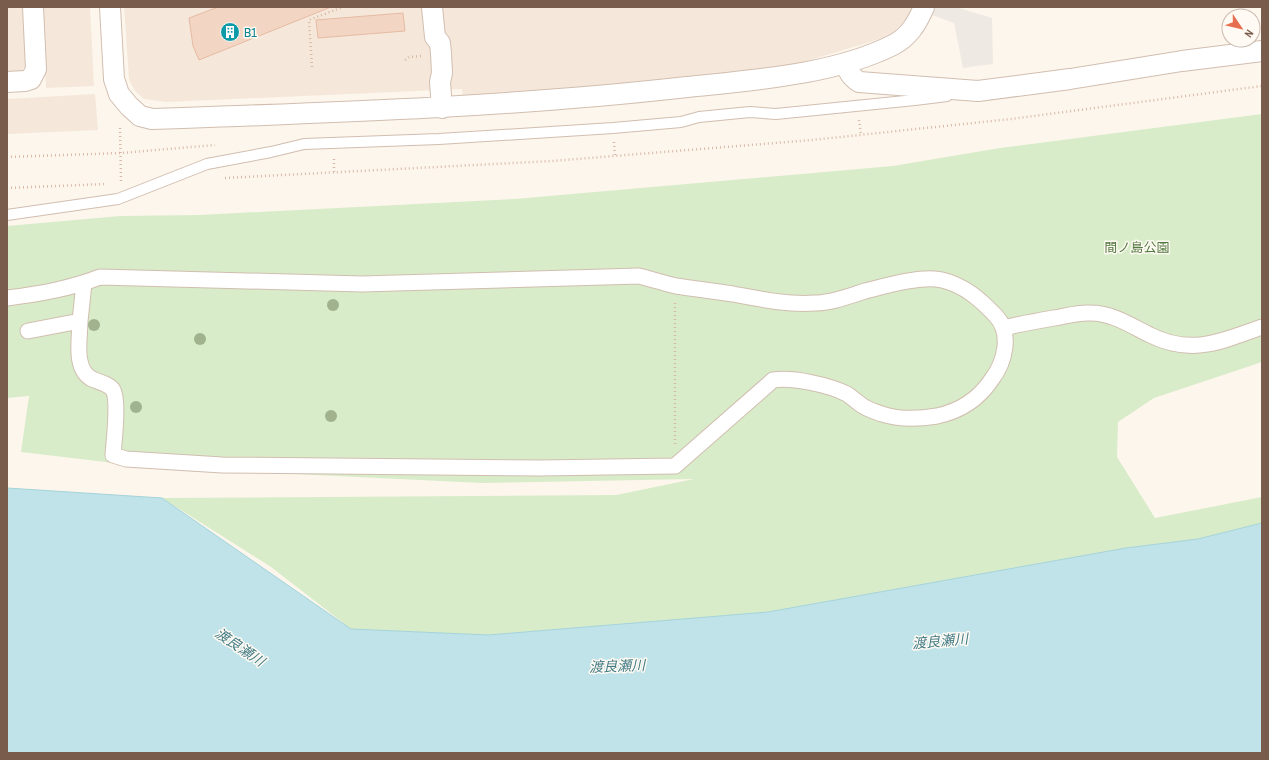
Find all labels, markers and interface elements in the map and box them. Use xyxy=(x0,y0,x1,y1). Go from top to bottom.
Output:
north arrow xyxy=(1221,8,1261,48)
building icon: B1 xyxy=(219,21,241,43)
place label: B1 xyxy=(244,24,257,41)
text: N xyxy=(1242,27,1257,40)
park label: 間ノ島公園 xyxy=(1104,239,1170,256)
water label: 渡良瀬川 xyxy=(212,624,270,671)
water label: 渡良瀬川 xyxy=(911,629,971,652)
water label: 渡良瀬川 xyxy=(589,656,647,676)

